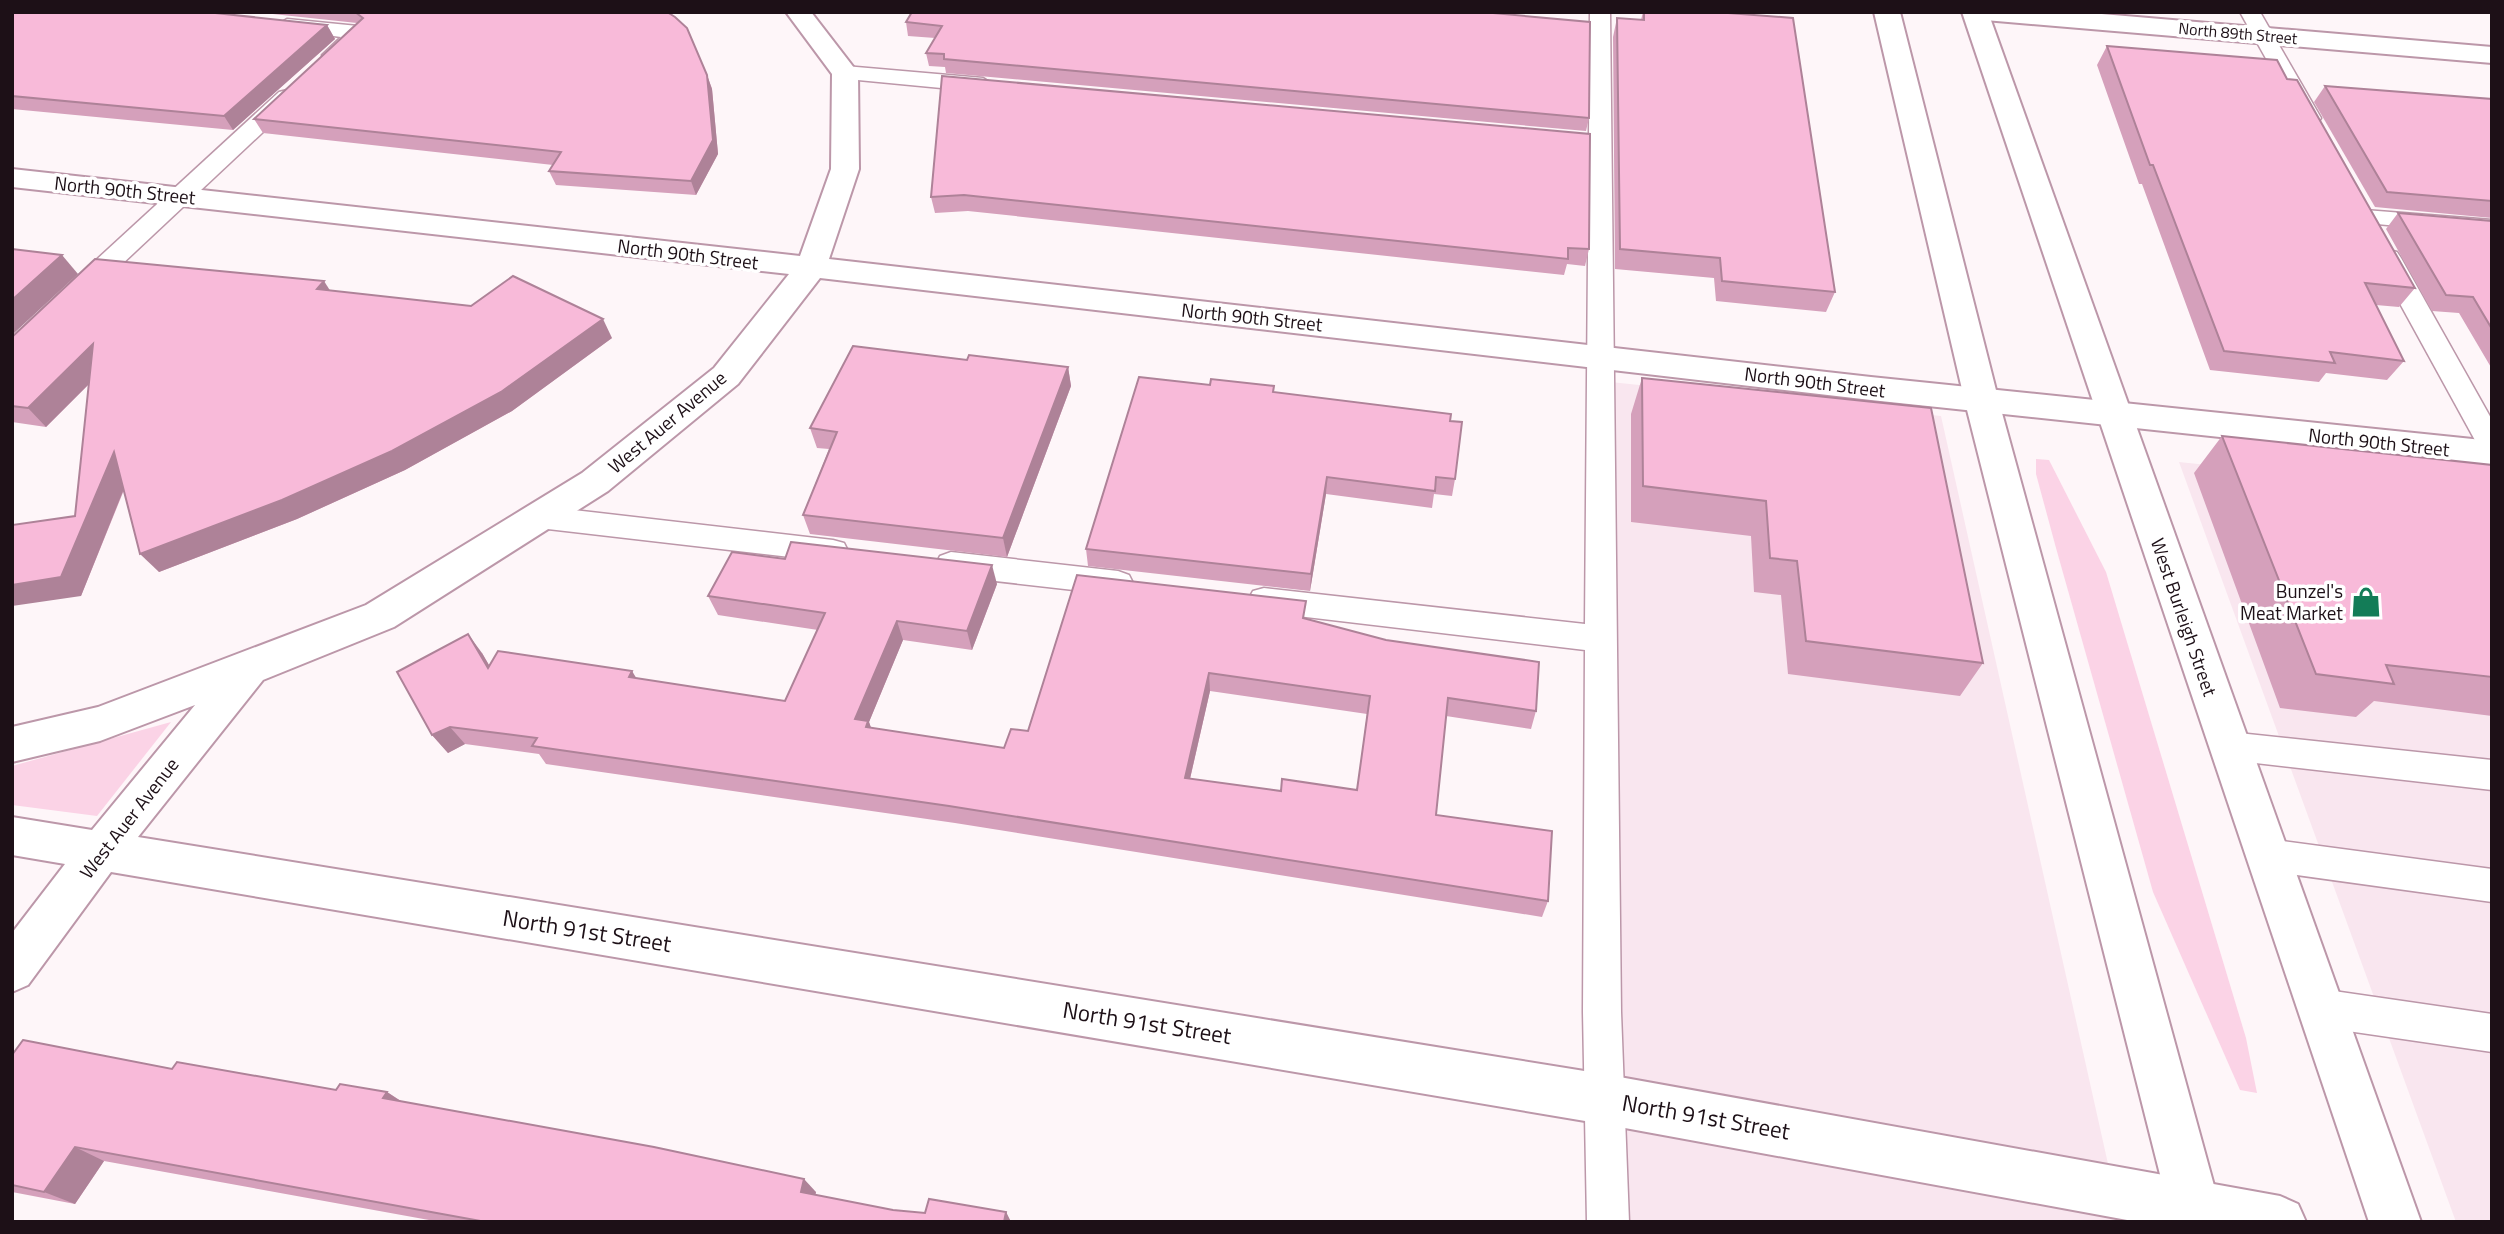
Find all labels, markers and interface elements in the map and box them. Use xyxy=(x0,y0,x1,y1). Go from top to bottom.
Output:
street label: North 89th Street xyxy=(2178,16,2299,50)
street label: North 90th Street xyxy=(53,168,197,211)
street label: North 90th Street xyxy=(616,230,760,277)
street label: North 90th Street xyxy=(1180,295,1324,338)
street label: North 90th Street xyxy=(1743,358,1887,405)
street label: West Auer Avenue xyxy=(601,363,732,480)
street label: North 90th Street xyxy=(2307,420,2451,463)
street label: West Burleigh Street xyxy=(2144,534,2225,700)
place label: Bunzel's Meat Market xyxy=(2240,576,2343,627)
shop icon: Bunzel's Meat Market xyxy=(2349,585,2383,619)
street label: West Auer Avenue xyxy=(72,751,185,885)
street label: North 91st Street xyxy=(500,900,674,961)
street label: North 91st Street xyxy=(1060,992,1234,1053)
street label: North 91st Street xyxy=(1619,1085,1793,1148)

